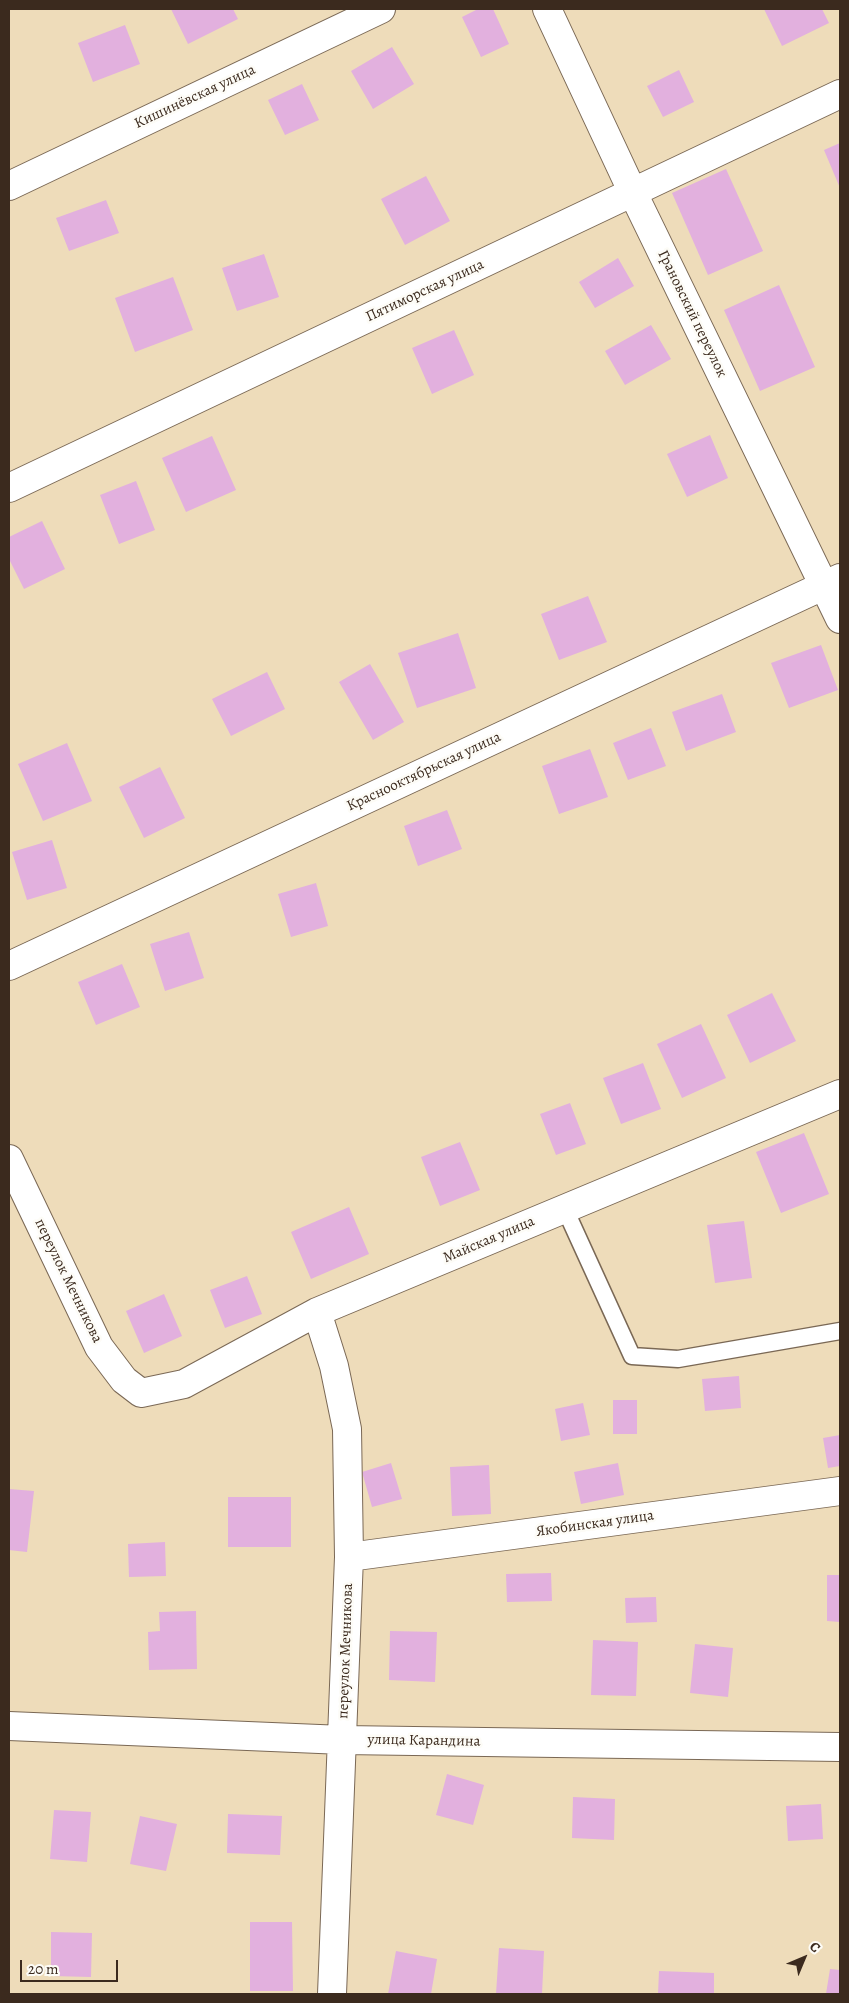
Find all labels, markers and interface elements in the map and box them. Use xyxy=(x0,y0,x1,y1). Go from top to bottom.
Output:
street label: Кишинёвская улица xyxy=(132,61,258,133)
street label: Грановский переулок xyxy=(653,247,731,381)
street label: Пятиморская улица xyxy=(363,256,487,326)
street label: Краснооктябрьская улица xyxy=(344,728,504,816)
street label: Майская улица xyxy=(441,1213,537,1267)
street label: переулок Мечникова xyxy=(30,1216,106,1346)
street label: Якобинская улица xyxy=(535,1507,655,1541)
street label: переулок Мечникова xyxy=(335,1583,357,1719)
street label: улица Карандина xyxy=(367,1731,481,1751)
north arrow xyxy=(779,1933,829,1983)
text: С xyxy=(805,1937,825,1957)
scale bar xyxy=(22,1950,120,1982)
text: 20 m xyxy=(28,1959,59,1979)

